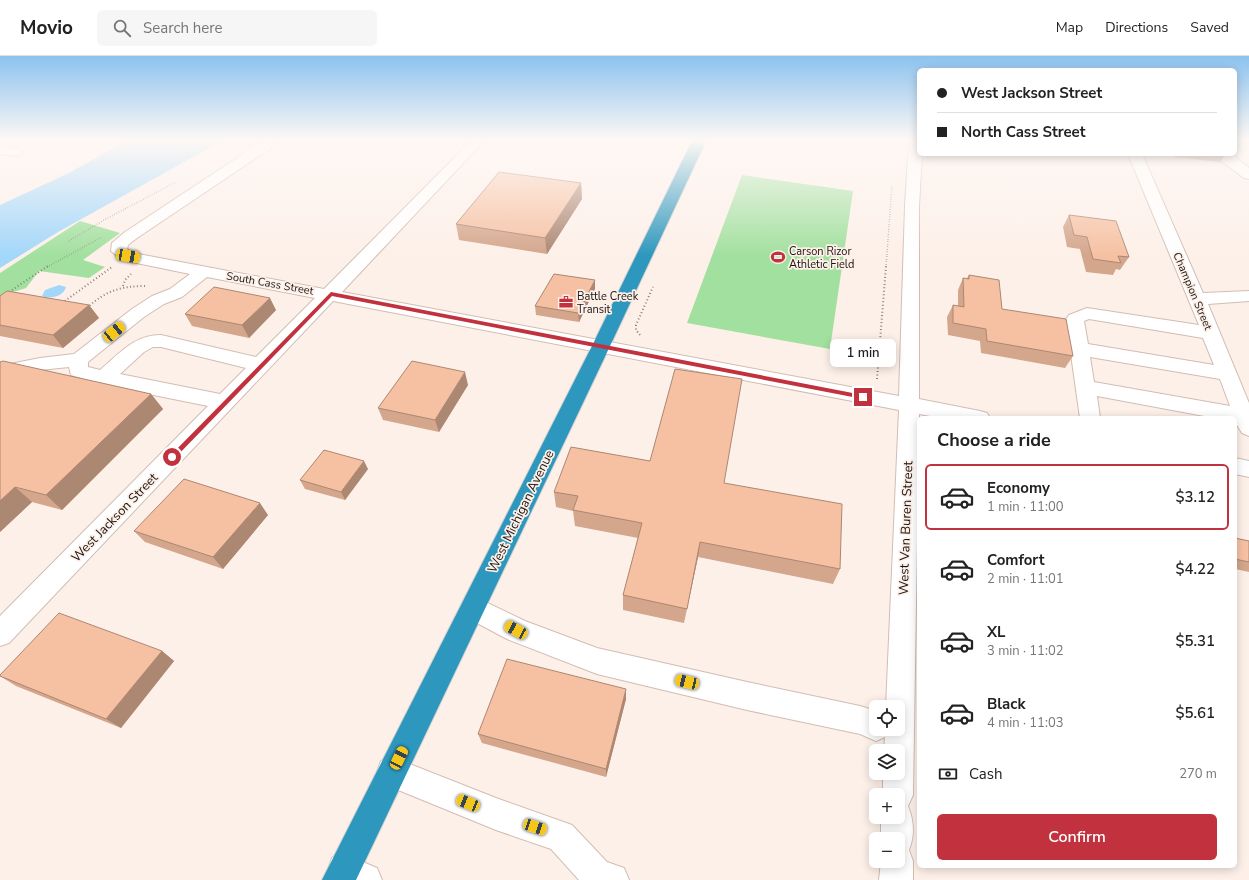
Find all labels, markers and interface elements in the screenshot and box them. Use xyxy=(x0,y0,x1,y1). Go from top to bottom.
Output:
search box xyxy=(97,10,377,46)
text: Movio xyxy=(20,15,73,41)
icon: search xyxy=(111,17,133,39)
text: Search here xyxy=(143,18,223,38)
text: Map xyxy=(1056,18,1083,37)
text: Directions xyxy=(1105,18,1168,37)
text: Saved xyxy=(1190,18,1229,37)
text: West Jackson Street xyxy=(961,83,1102,103)
text: North Cass Street xyxy=(961,122,1085,142)
place label: Carson Rizor Athletic Field xyxy=(789,244,854,272)
car xyxy=(115,248,141,264)
sports icon: Carson Rizor Athletic Field xyxy=(770,249,786,265)
street label: Champion Street xyxy=(1169,250,1216,332)
street label: South Cass Street xyxy=(225,268,315,299)
place label: Battle Creek Transit xyxy=(577,289,639,317)
office icon: Battle Creek Transit xyxy=(558,294,574,310)
car xyxy=(101,320,127,344)
callout: 1 min xyxy=(830,339,896,367)
text: 1 min xyxy=(846,344,880,362)
route end xyxy=(854,388,872,406)
text: Choose a ride xyxy=(937,428,1051,452)
street label: West Michigan Avenue xyxy=(483,447,559,576)
route start xyxy=(163,448,181,466)
street label: West Van Buren Street xyxy=(895,460,917,595)
street label: West Jackson Street xyxy=(67,469,162,566)
text: Economy xyxy=(987,478,1050,498)
icon: car xyxy=(939,479,975,515)
text: $3.12 xyxy=(1175,487,1215,507)
text: 1 min · 11:00 xyxy=(987,498,1063,516)
text: Comfort xyxy=(987,550,1044,570)
icon: car xyxy=(939,551,975,587)
text: $4.22 xyxy=(1175,559,1215,579)
text: 2 min · 11:01 xyxy=(987,570,1063,588)
car xyxy=(503,619,529,641)
text: XL xyxy=(987,622,1006,642)
icon: car xyxy=(939,623,975,659)
text: $5.31 xyxy=(1175,631,1215,651)
text: 3 min · 11:02 xyxy=(987,642,1063,660)
car xyxy=(674,673,700,691)
text: Black xyxy=(987,694,1025,714)
icon: car xyxy=(939,695,975,731)
map controls xyxy=(869,700,905,868)
button: locate xyxy=(869,700,905,736)
text: $5.61 xyxy=(1175,703,1215,723)
text: 4 min · 11:03 xyxy=(987,714,1063,732)
button: layers xyxy=(869,744,905,780)
car xyxy=(388,745,410,771)
icon: cash xyxy=(937,763,959,785)
text: Cash xyxy=(969,764,1003,784)
text: 270 m xyxy=(1179,765,1217,783)
button: + xyxy=(869,788,905,824)
car xyxy=(455,793,481,813)
button: Confirm xyxy=(937,814,1217,860)
car xyxy=(522,818,548,836)
button: − xyxy=(869,832,905,868)

